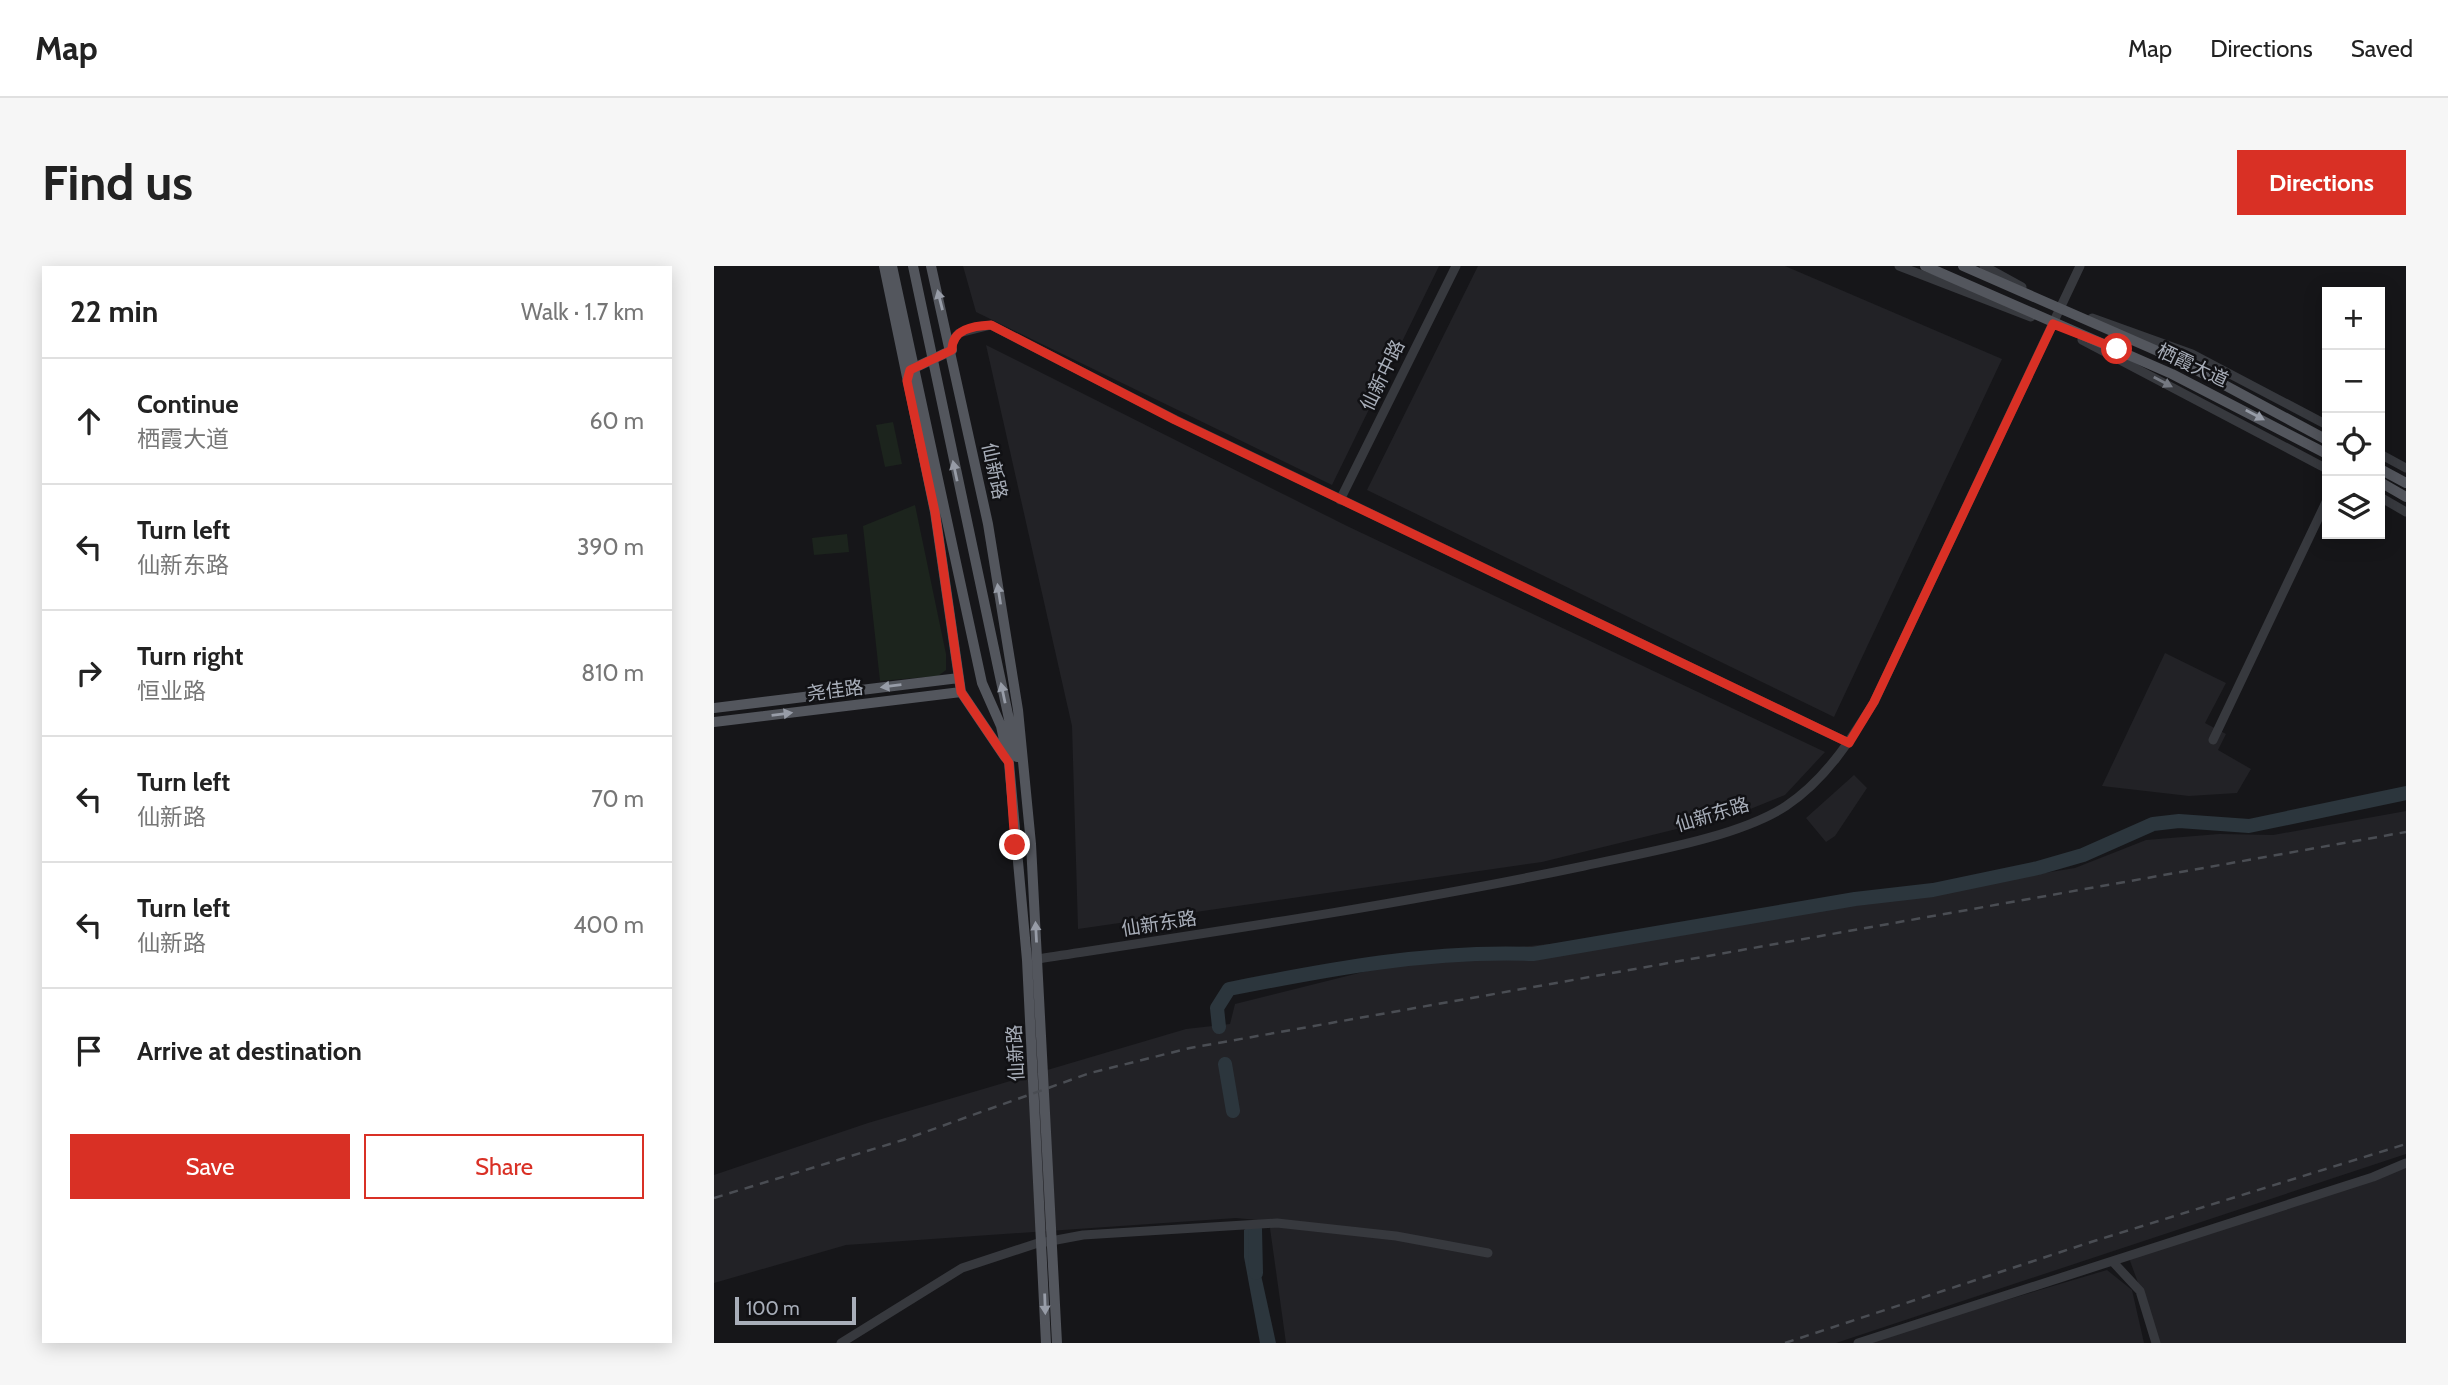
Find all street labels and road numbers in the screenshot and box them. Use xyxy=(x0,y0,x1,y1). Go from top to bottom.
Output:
street label: 仙新中路 xyxy=(1355,336,1409,414)
street label: 栖霞大道 xyxy=(2153,339,2232,392)
street label: 仙新路 xyxy=(977,441,1012,501)
street label: 尧佳路 xyxy=(805,676,865,705)
street label: 仙新东路 xyxy=(1672,792,1752,837)
street label: 仙新东路 xyxy=(1120,906,1198,941)
street label: 仙新路 xyxy=(1003,1024,1028,1082)

